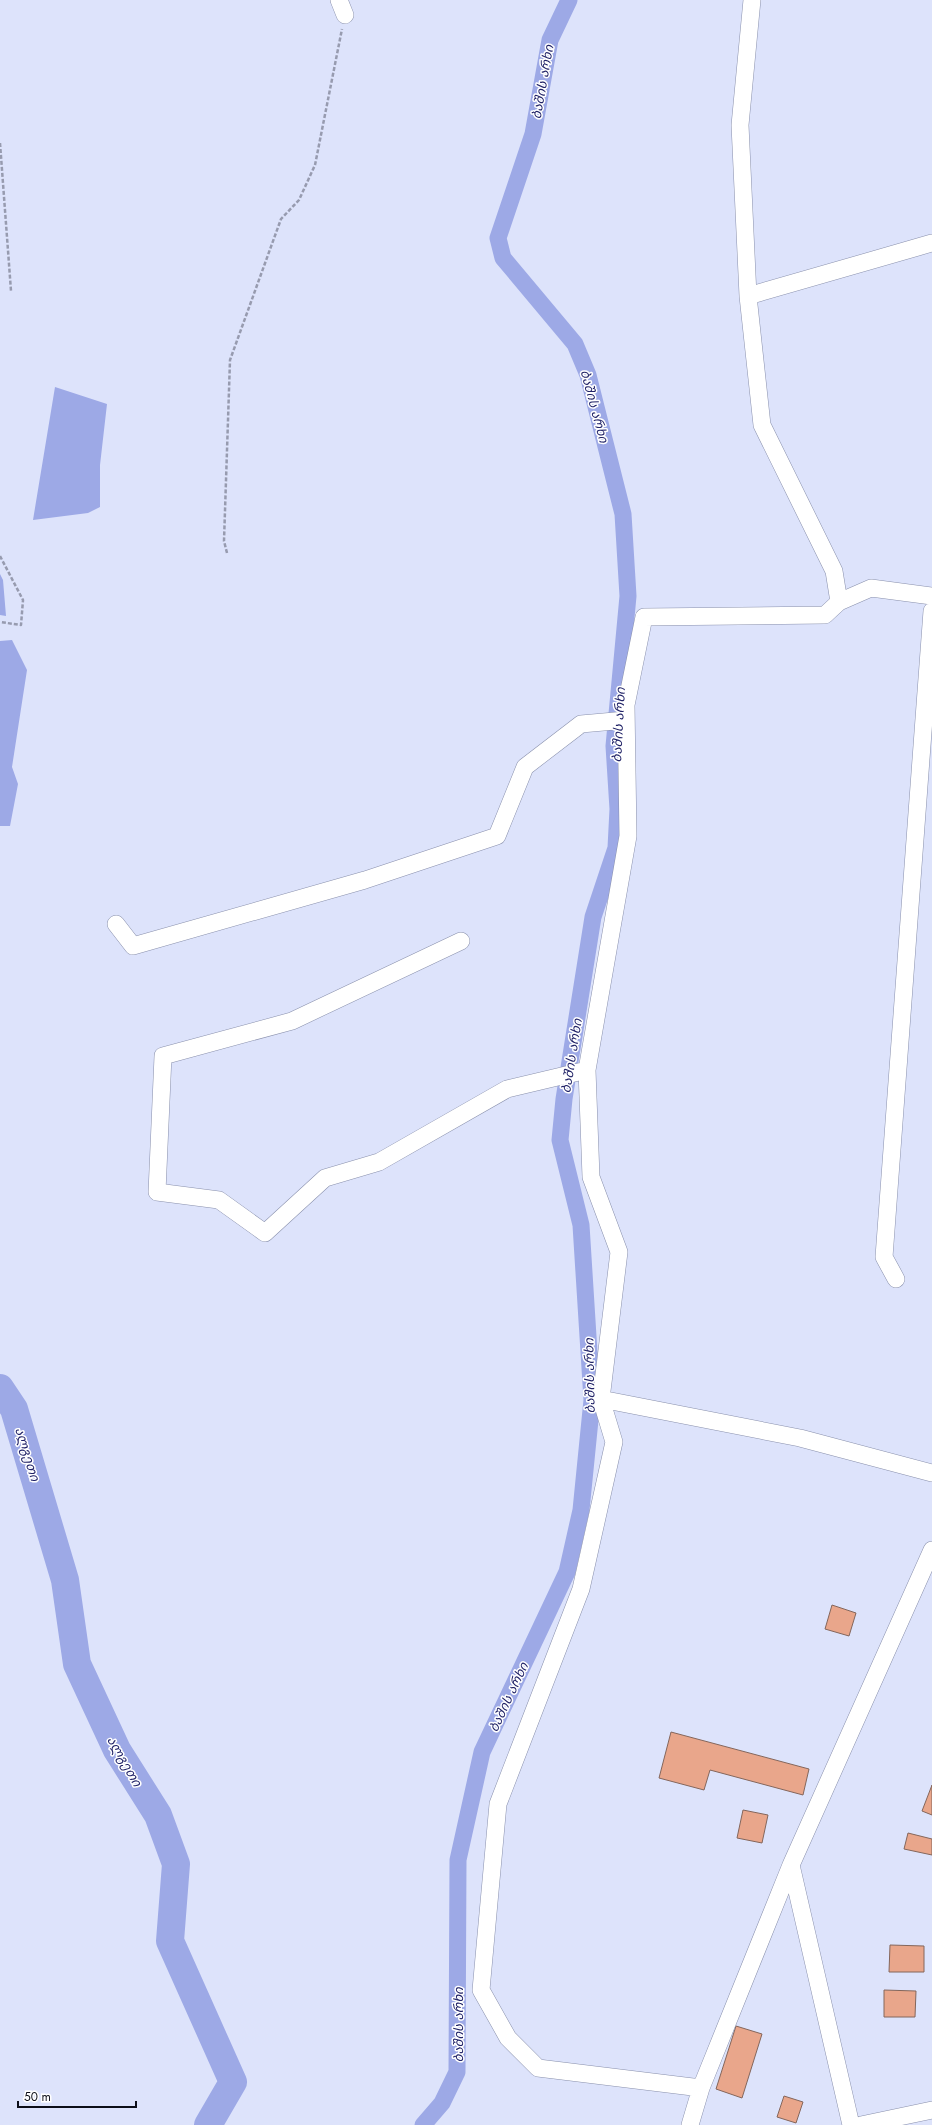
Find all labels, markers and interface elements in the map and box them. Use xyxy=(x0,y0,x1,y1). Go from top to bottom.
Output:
water label: ბაშის არხი xyxy=(527,43,558,121)
water label: ბაშის არხი xyxy=(576,367,614,445)
water label: ბაშის არხი xyxy=(607,687,630,763)
water label: ბაშის არხი xyxy=(556,1017,587,1095)
water label: ბაშის არხი xyxy=(579,1338,600,1414)
water label: ალგეთი xyxy=(10,1425,45,1484)
water label: ბაშის არხი xyxy=(484,1659,533,1735)
water label: ალგეთი xyxy=(102,1732,147,1790)
water label: ბაშის არხი xyxy=(449,1987,468,2063)
scale bar xyxy=(18,2083,136,2109)
text: 50 m xyxy=(24,2088,51,2106)

